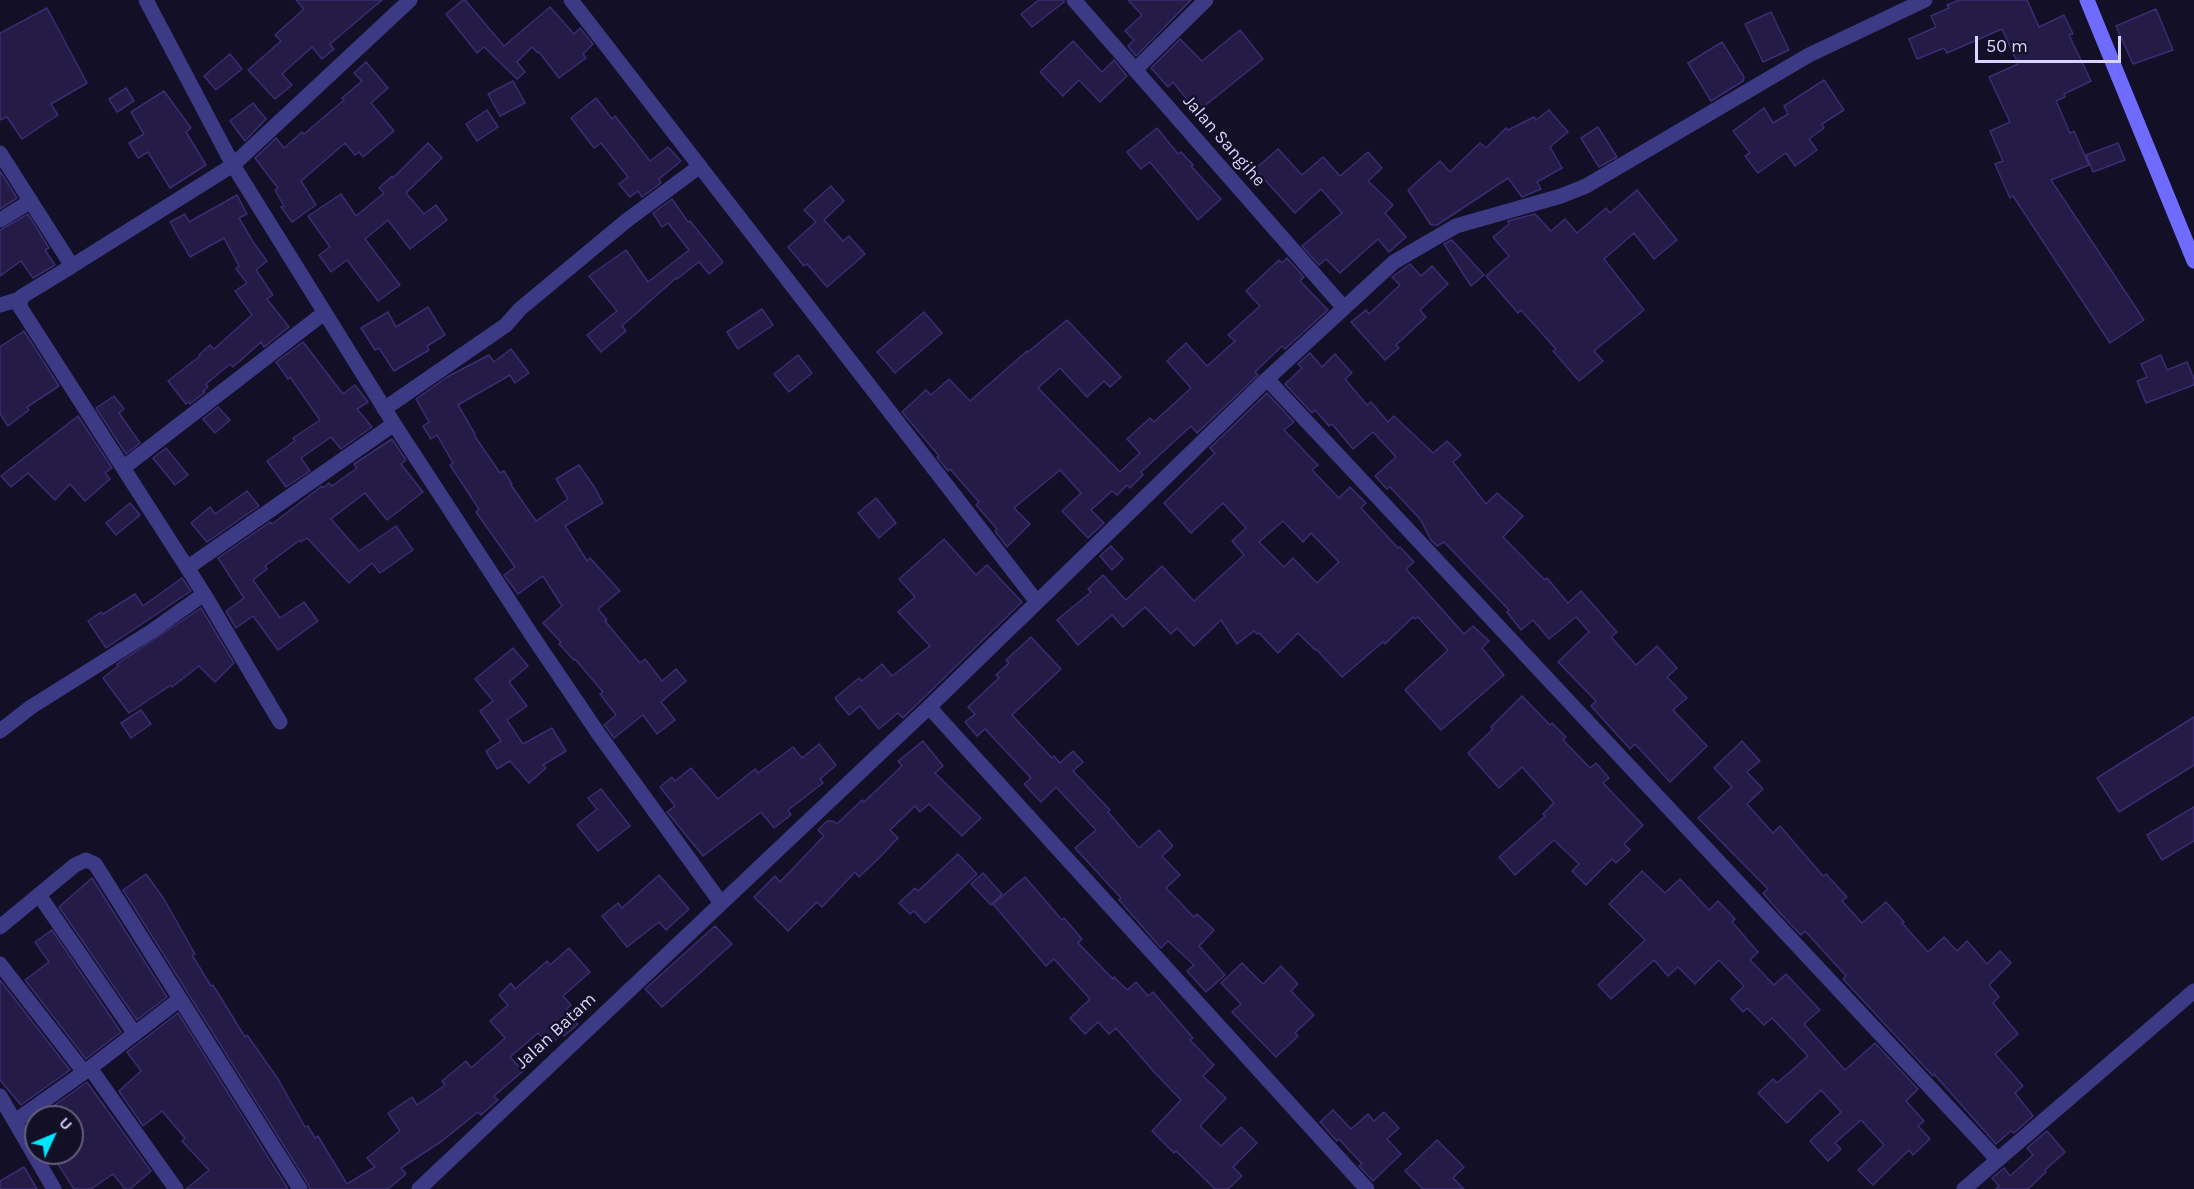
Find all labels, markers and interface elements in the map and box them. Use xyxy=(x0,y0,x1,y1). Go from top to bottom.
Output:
scale bar xyxy=(1978,24,2124,62)
text: 50 m xyxy=(1986,35,2028,57)
street label: Jalan Sangihe xyxy=(1178,91,1270,191)
street label: Jalan Batam xyxy=(511,988,601,1074)
north arrow xyxy=(24,1105,84,1165)
text: U xyxy=(55,1113,77,1134)

